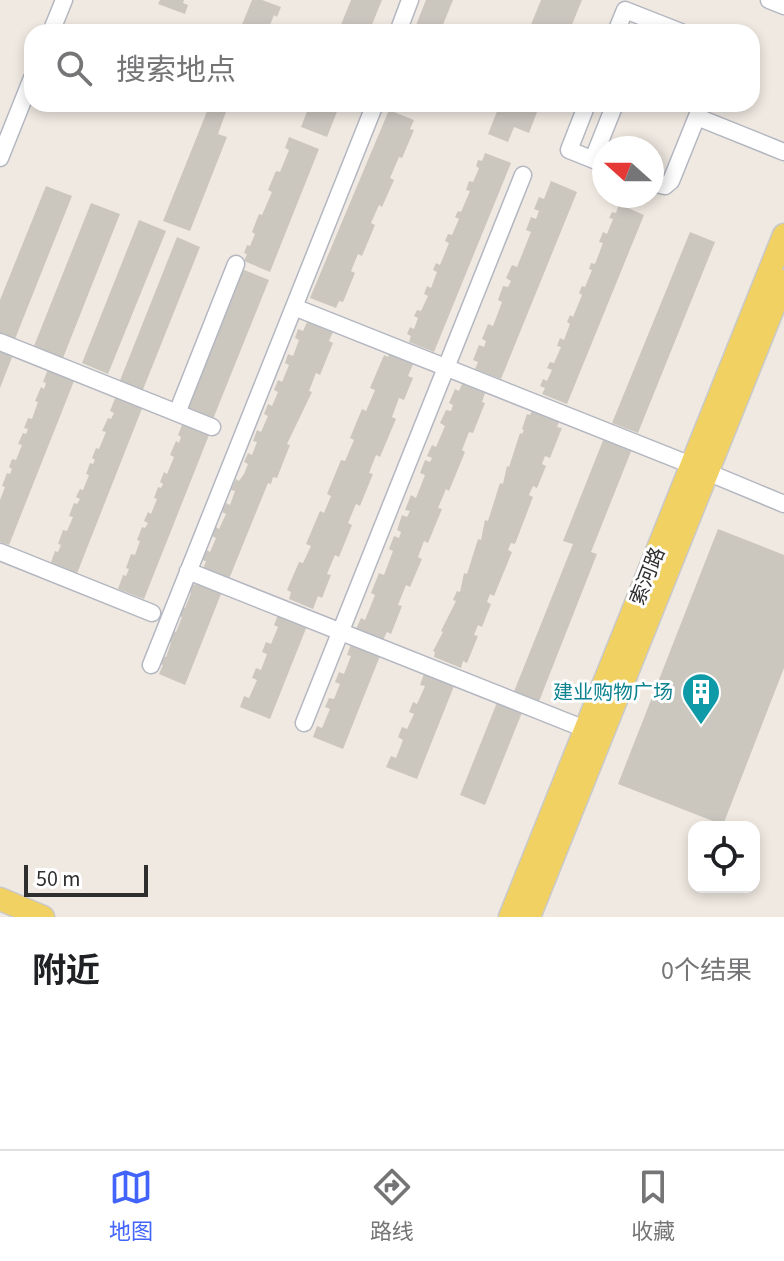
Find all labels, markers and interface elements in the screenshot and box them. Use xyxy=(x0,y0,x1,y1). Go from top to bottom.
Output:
search box xyxy=(24,24,760,112)
icon: search xyxy=(52,46,96,90)
text: 搜索地点 xyxy=(116,49,236,92)
north arrow xyxy=(592,136,664,208)
street label: 索河路 xyxy=(624,543,672,609)
building icon: 建业购物广场 xyxy=(680,671,722,726)
place label: 建业购物广场 xyxy=(553,679,673,707)
map controls xyxy=(688,821,760,893)
button: locate xyxy=(688,821,760,893)
scale bar xyxy=(24,861,148,897)
text: 50 m xyxy=(36,863,81,895)
text: 附近 xyxy=(32,947,100,996)
text: 0个结果 xyxy=(661,952,752,989)
tab: 地图 xyxy=(109,1165,153,1248)
tab: 路线 xyxy=(370,1165,414,1248)
tab: 收藏 xyxy=(631,1165,675,1248)

